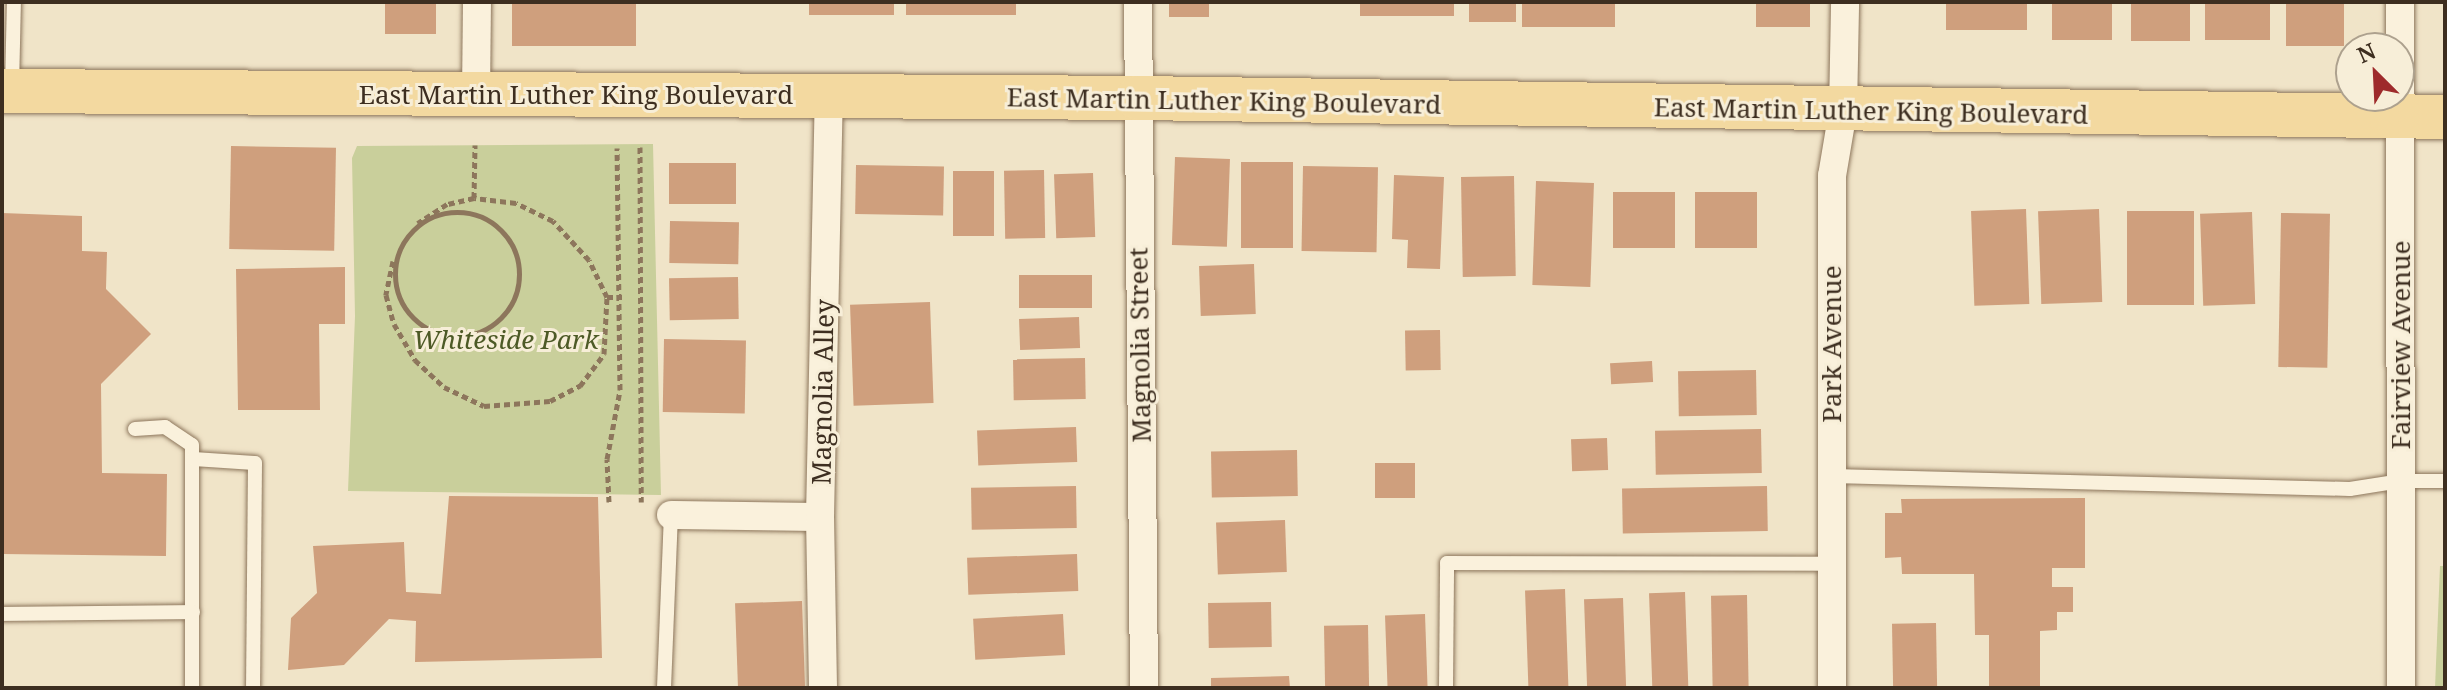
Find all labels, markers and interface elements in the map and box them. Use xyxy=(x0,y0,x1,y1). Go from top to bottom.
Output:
north arrow xyxy=(2335,32,2415,112)
text: N xyxy=(2352,35,2380,69)
street label: East Martin Luther King Boulevard xyxy=(359,79,793,111)
street label: East Martin Luther King Boulevard xyxy=(1007,82,1441,120)
street label: East Martin Luther King Boulevard xyxy=(1654,92,2088,130)
street label: Fairview Avenue xyxy=(2385,241,2417,449)
street label: Magnolia Street xyxy=(1123,247,1157,443)
street label: Park Avenue xyxy=(1816,265,1848,423)
street label: Magnolia Alley xyxy=(806,299,840,485)
park label: Whiteside Park xyxy=(413,324,599,356)

